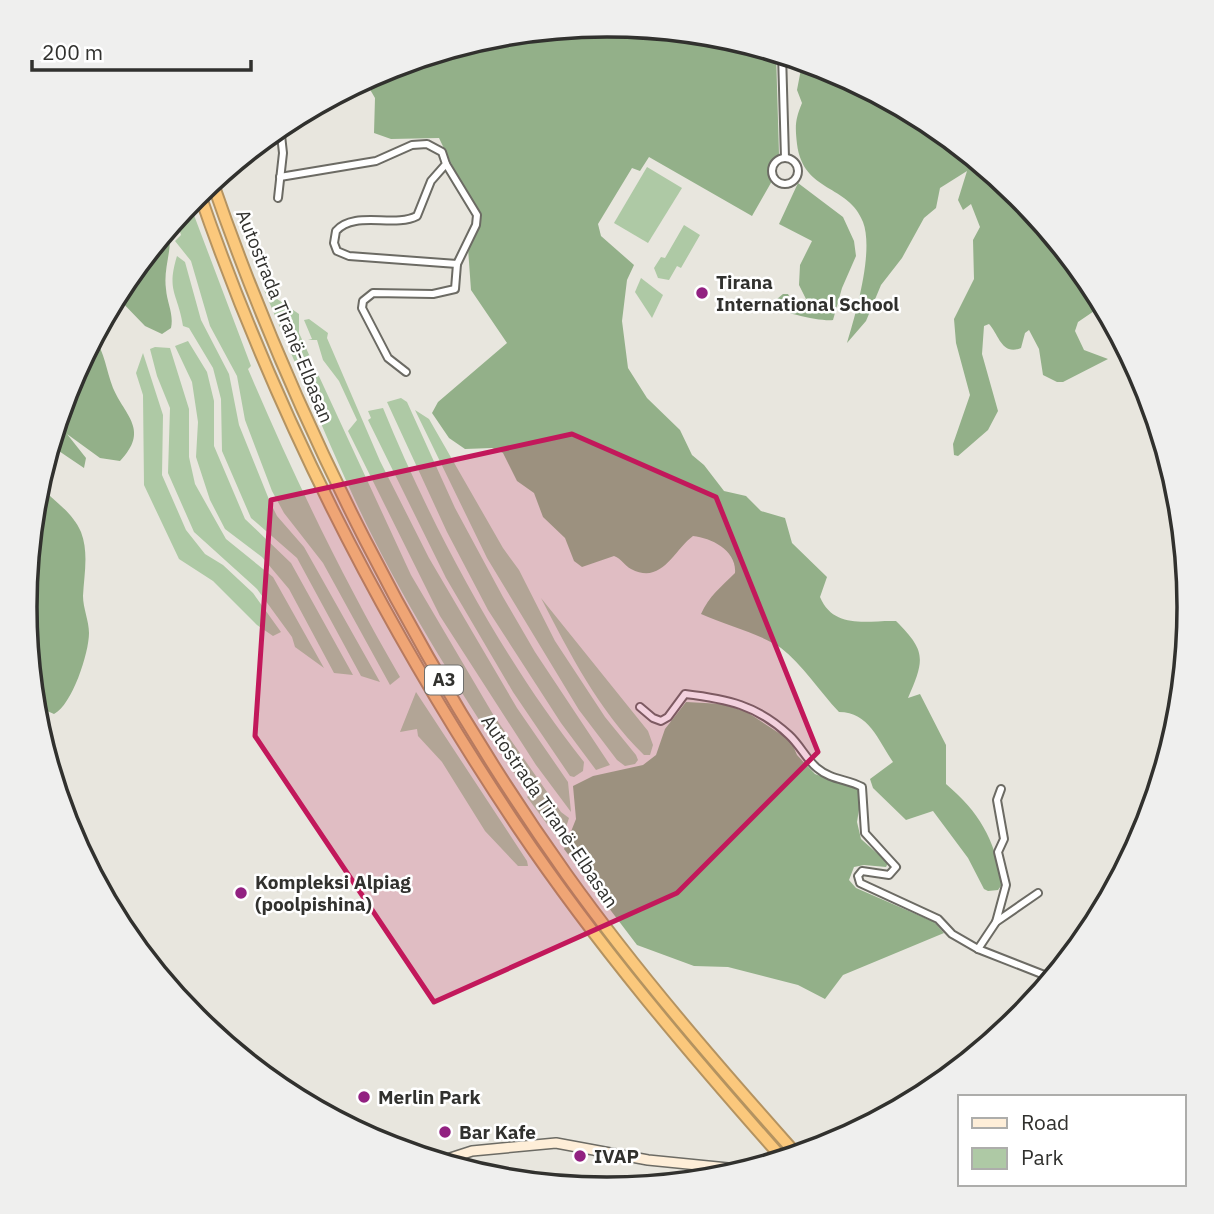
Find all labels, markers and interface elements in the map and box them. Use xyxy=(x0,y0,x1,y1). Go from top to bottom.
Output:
scale bar xyxy=(32,28,250,72)
text: 200 m xyxy=(42,38,103,66)
street label: Autostrada Tiranë-Elbasan xyxy=(231,206,339,426)
place label: Tirana International School xyxy=(716,270,899,316)
marker: Tirana International School xyxy=(694,285,710,301)
road number: A3 xyxy=(425,666,463,694)
street label: Autostrada Tiranë-Elbasan xyxy=(476,710,624,912)
place label: Kompleksi Alpiag (poolpishina) xyxy=(255,870,411,916)
marker: Kompleksi Alpiag (poolpishina) xyxy=(233,885,249,901)
place label: Merlin Park xyxy=(378,1085,481,1109)
marker: Merlin Park xyxy=(356,1089,372,1105)
legend xyxy=(958,1095,1186,1186)
text: Road xyxy=(1021,1108,1069,1136)
place label: Bar Kafe xyxy=(459,1120,536,1144)
marker: Bar Kafe xyxy=(437,1124,453,1140)
text: Park xyxy=(1021,1143,1064,1171)
place label: IVAP xyxy=(594,1144,639,1168)
marker: IVAP xyxy=(572,1148,588,1164)

